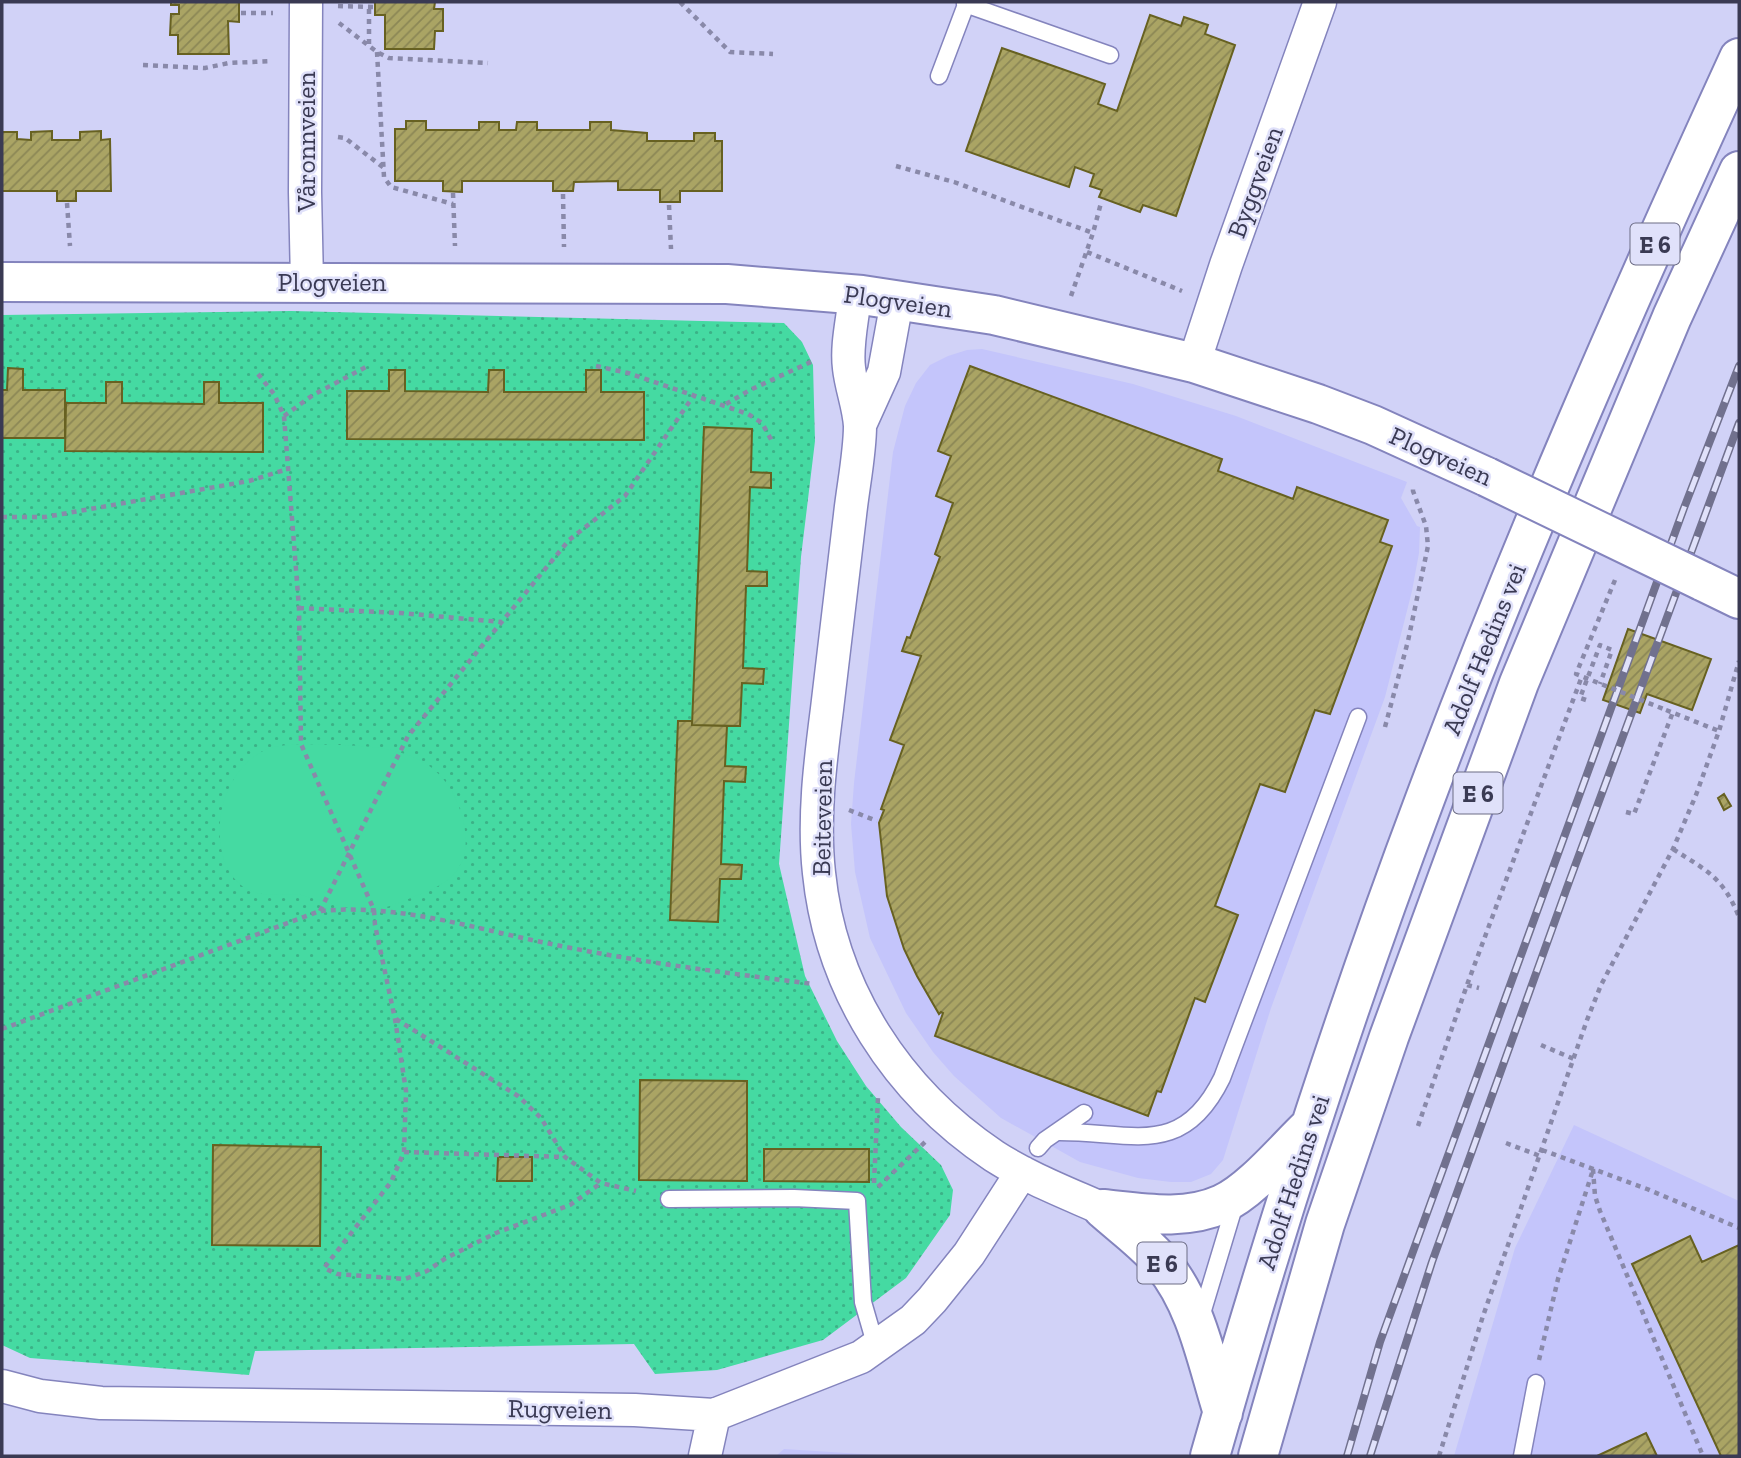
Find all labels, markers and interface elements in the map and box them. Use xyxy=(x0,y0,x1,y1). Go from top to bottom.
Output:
street label: Våronnveien xyxy=(290,72,322,213)
street label: Byggveien xyxy=(1220,122,1290,242)
road number: E 6 xyxy=(1630,224,1680,264)
street label: Plogveien xyxy=(278,266,387,298)
street label: Plogveien xyxy=(842,278,954,324)
street label: Plogveien xyxy=(1385,419,1497,493)
street label: Adolf Hedins vei xyxy=(1435,559,1533,739)
street label: Beiteveien xyxy=(805,760,839,876)
road number: E 6 xyxy=(1454,772,1502,814)
street label: Adolf Hedins vei xyxy=(1250,1091,1336,1273)
road number: E 6 xyxy=(1138,1242,1186,1283)
street label: Rugveien xyxy=(508,1392,613,1426)

